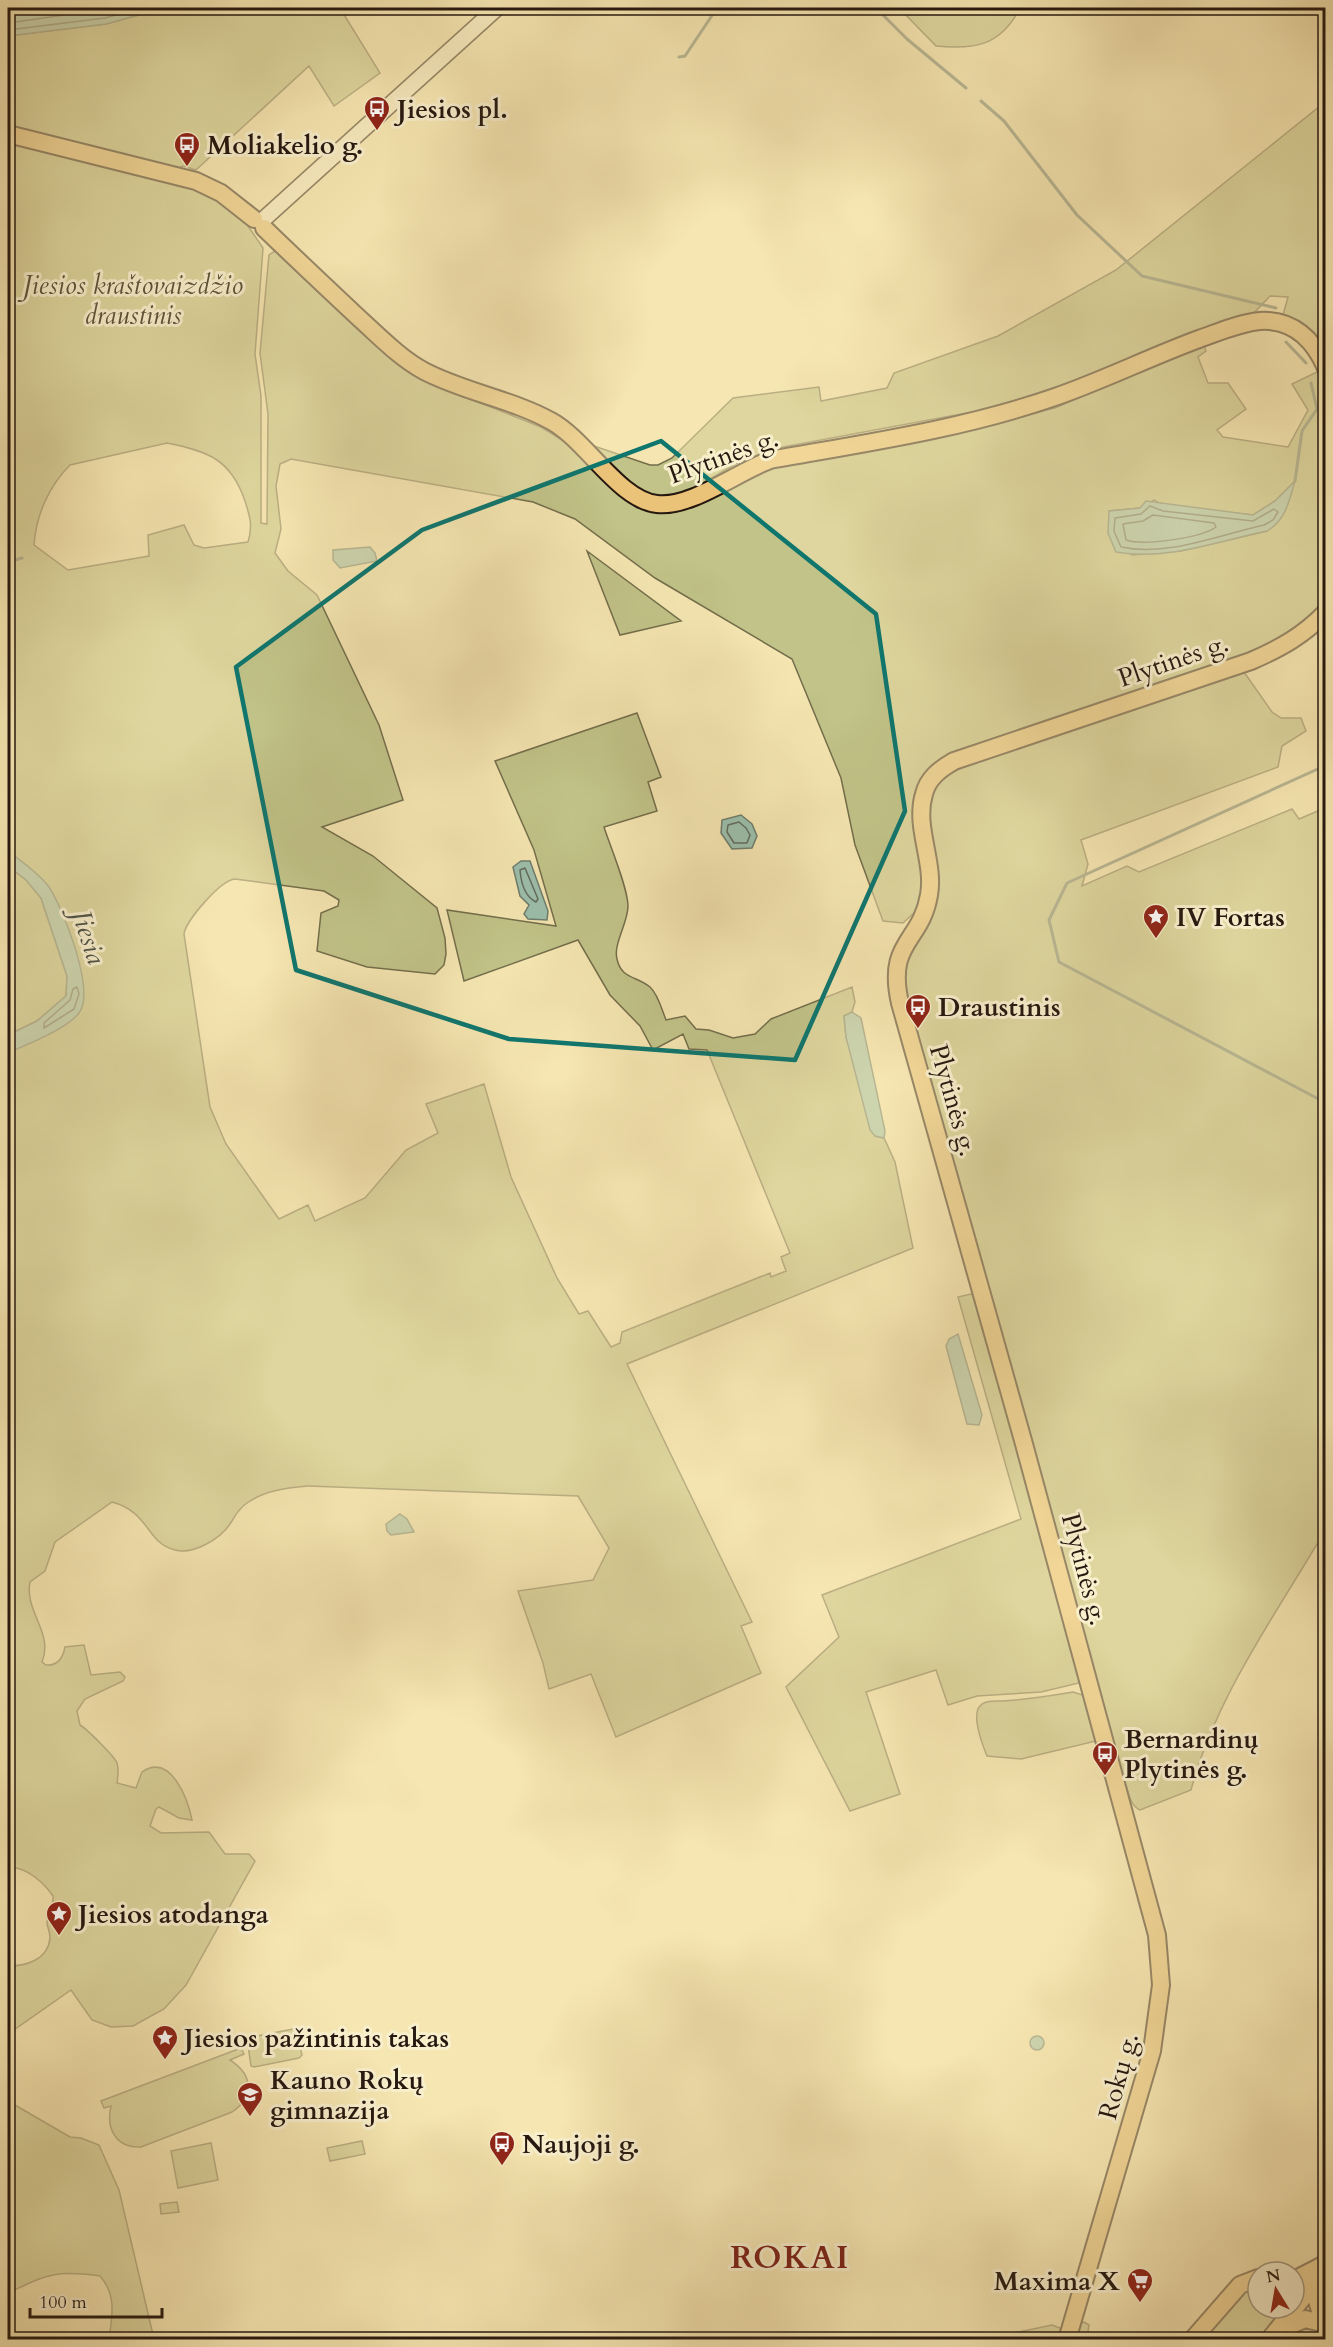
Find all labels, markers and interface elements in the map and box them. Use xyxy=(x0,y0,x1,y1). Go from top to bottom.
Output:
place label: Jiesios pl. xyxy=(393,92,508,127)
bus stop icon: Jiesios pl. xyxy=(362,94,392,132)
place label: Moliakelio g. xyxy=(207,128,363,163)
bus stop icon: Moliakelio g. xyxy=(172,130,202,168)
park label: Jiesios kraštovaizdžio draustinis xyxy=(17,268,243,333)
street label: Plytinės g. xyxy=(663,420,783,493)
street label: Plytinės g. xyxy=(1113,625,1233,696)
water label: Jiesia xyxy=(61,899,115,969)
place label: IV Fortas xyxy=(1176,900,1285,935)
place icon: IV Fortas xyxy=(1141,902,1171,940)
place label: Draustinis xyxy=(938,990,1061,1025)
bus stop icon: Draustinis xyxy=(903,992,933,1030)
street label: Plytinės g. xyxy=(921,1040,986,1160)
street label: Plytinės g. xyxy=(1053,1509,1116,1629)
place label: Bernardinų Plytinės g. xyxy=(1124,1722,1259,1787)
bus stop icon: Bernardinų Plytinės g. xyxy=(1090,1739,1120,1777)
place label: Jiesios atodanga xyxy=(74,1897,269,1932)
place icon: Jiesios atodanga xyxy=(44,1899,74,1937)
place label: Jiesios pažintinis takas xyxy=(180,2021,449,2056)
place icon: Jiesios pažintinis takas xyxy=(150,2023,180,2061)
street label: Rokų g. xyxy=(1090,2029,1147,2123)
place label: Kauno Rokų gimnazija xyxy=(270,2063,424,2128)
school or university icon: Kauno Rokų gimnazija xyxy=(235,2080,265,2118)
place label: Naujoji g. xyxy=(522,2127,640,2162)
bus stop icon: Naujoji g. xyxy=(487,2129,517,2167)
district label: ROKAI xyxy=(730,2236,850,2280)
north arrow xyxy=(1246,2260,1306,2320)
place label: Maxima X xyxy=(994,2264,1120,2299)
text: N xyxy=(1264,2264,1282,2288)
supermarket icon: Maxima X xyxy=(1125,2266,1155,2304)
scale bar xyxy=(30,2281,162,2319)
text: 100 m xyxy=(39,2290,87,2315)

